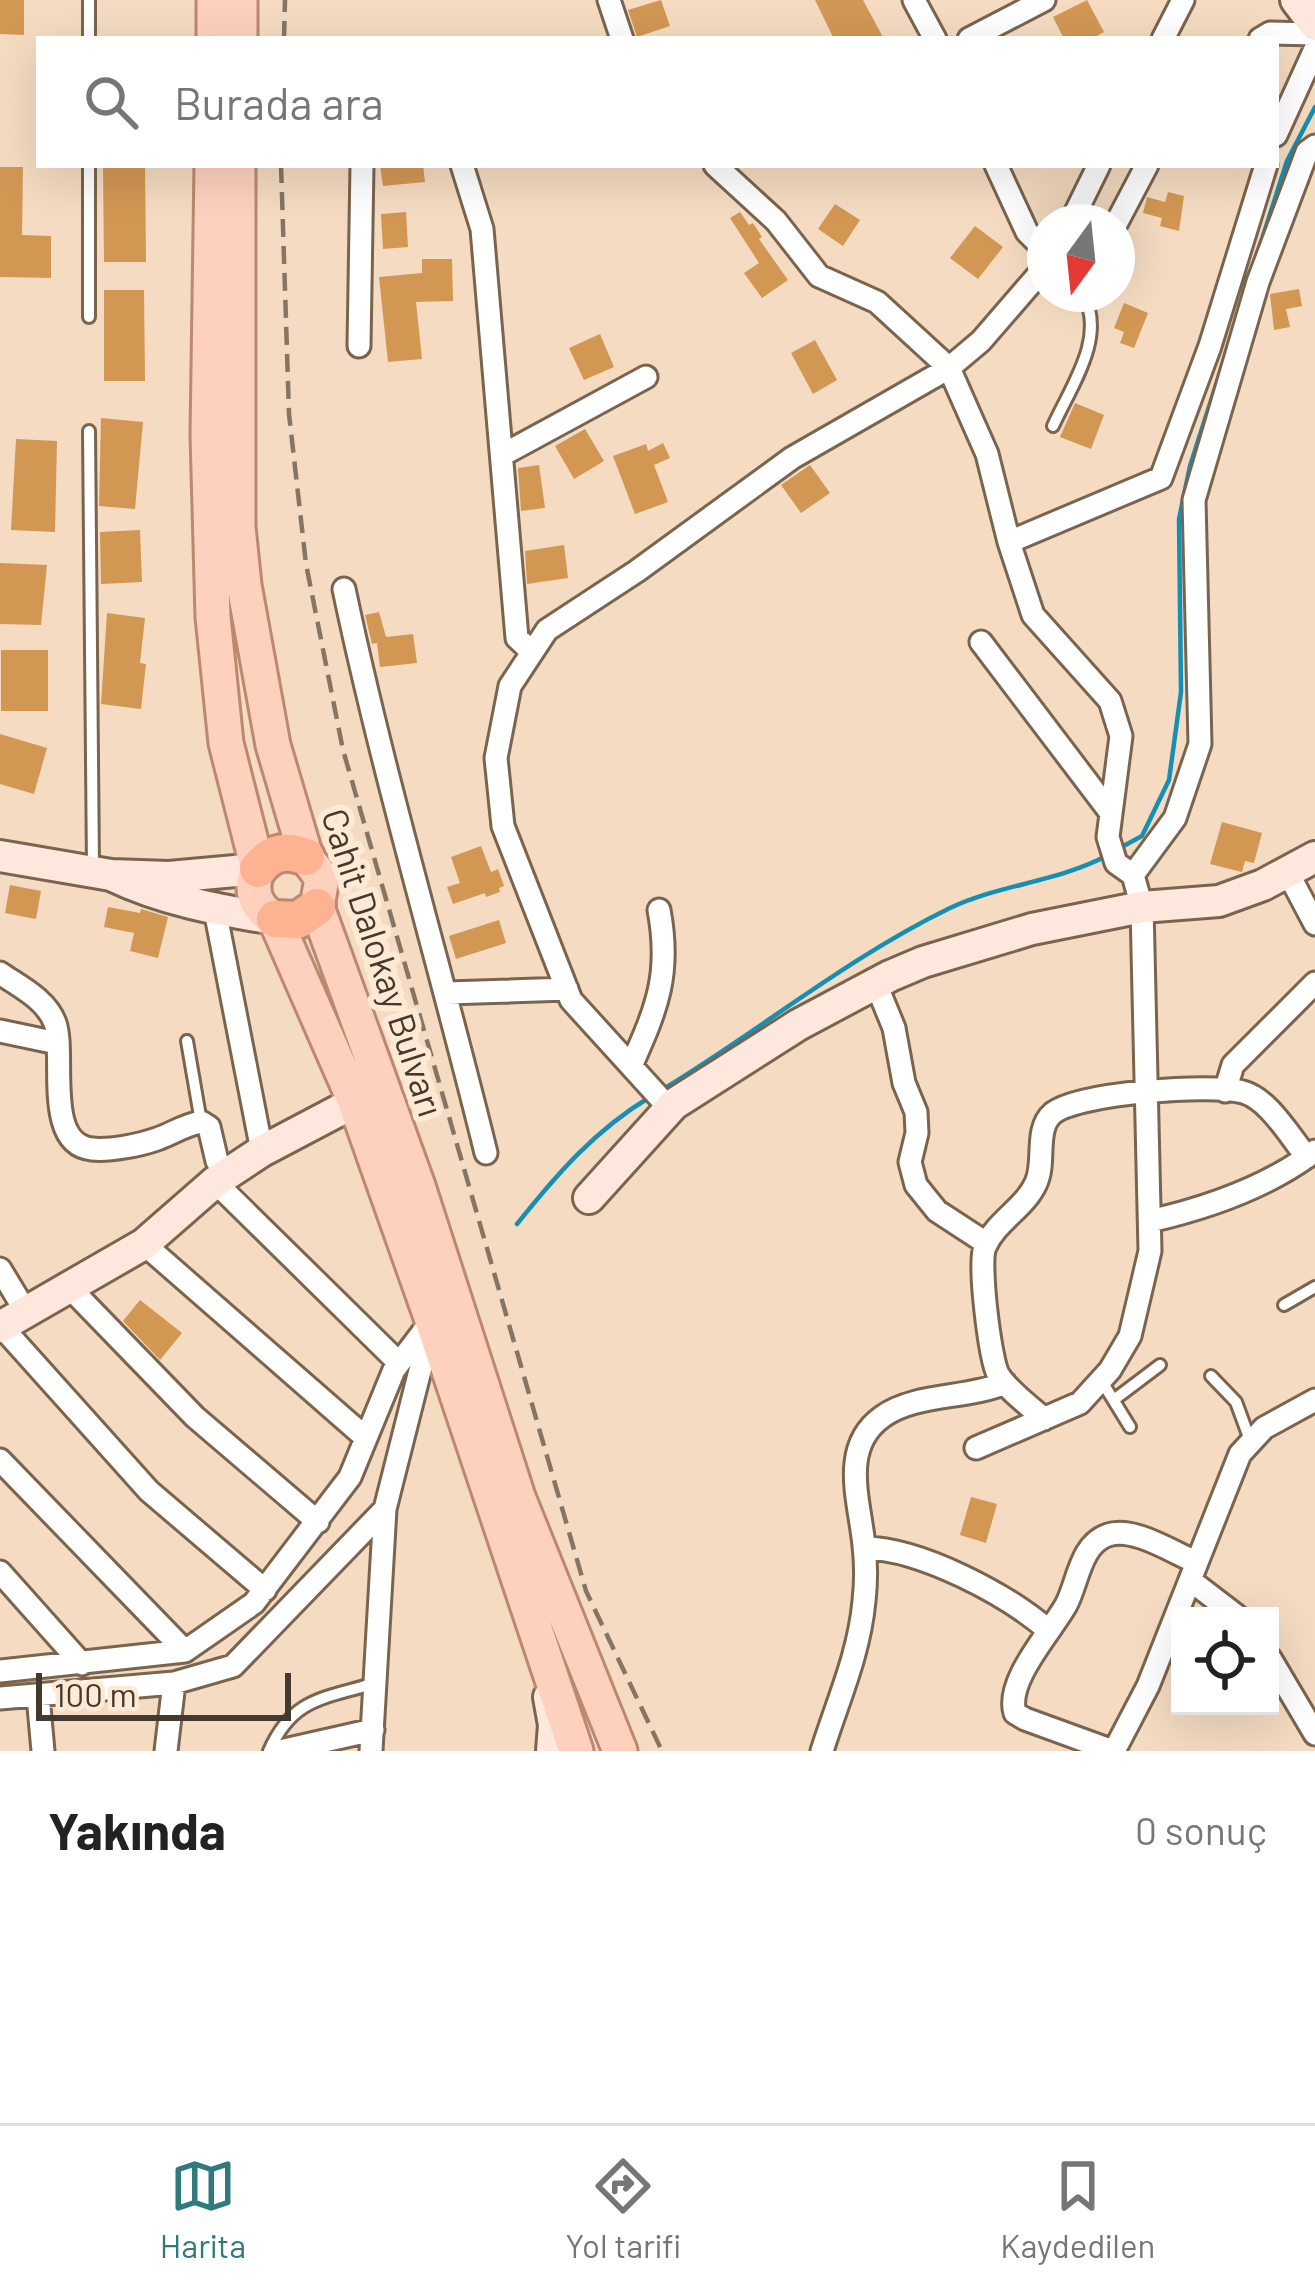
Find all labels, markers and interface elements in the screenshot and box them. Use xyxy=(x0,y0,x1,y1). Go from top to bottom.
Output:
search box xyxy=(36,36,1279,168)
icon: search xyxy=(78,69,144,135)
text: Burada ara xyxy=(174,75,384,129)
north arrow xyxy=(1027,204,1135,312)
street label: Cahit Dalokay Bulvarı xyxy=(314,803,454,1121)
map controls xyxy=(1171,1607,1279,1715)
button: locate xyxy=(1171,1607,1279,1715)
scale bar xyxy=(36,1667,291,1720)
text: 100 m xyxy=(54,1674,137,1714)
text: Yakında xyxy=(48,1799,226,1860)
text: 0 sonuç xyxy=(1135,1806,1267,1853)
tab: Harita xyxy=(160,2153,246,2265)
tab: Yol tarifi xyxy=(565,2153,681,2265)
tab: Kaydedilen xyxy=(1000,2153,1155,2265)

